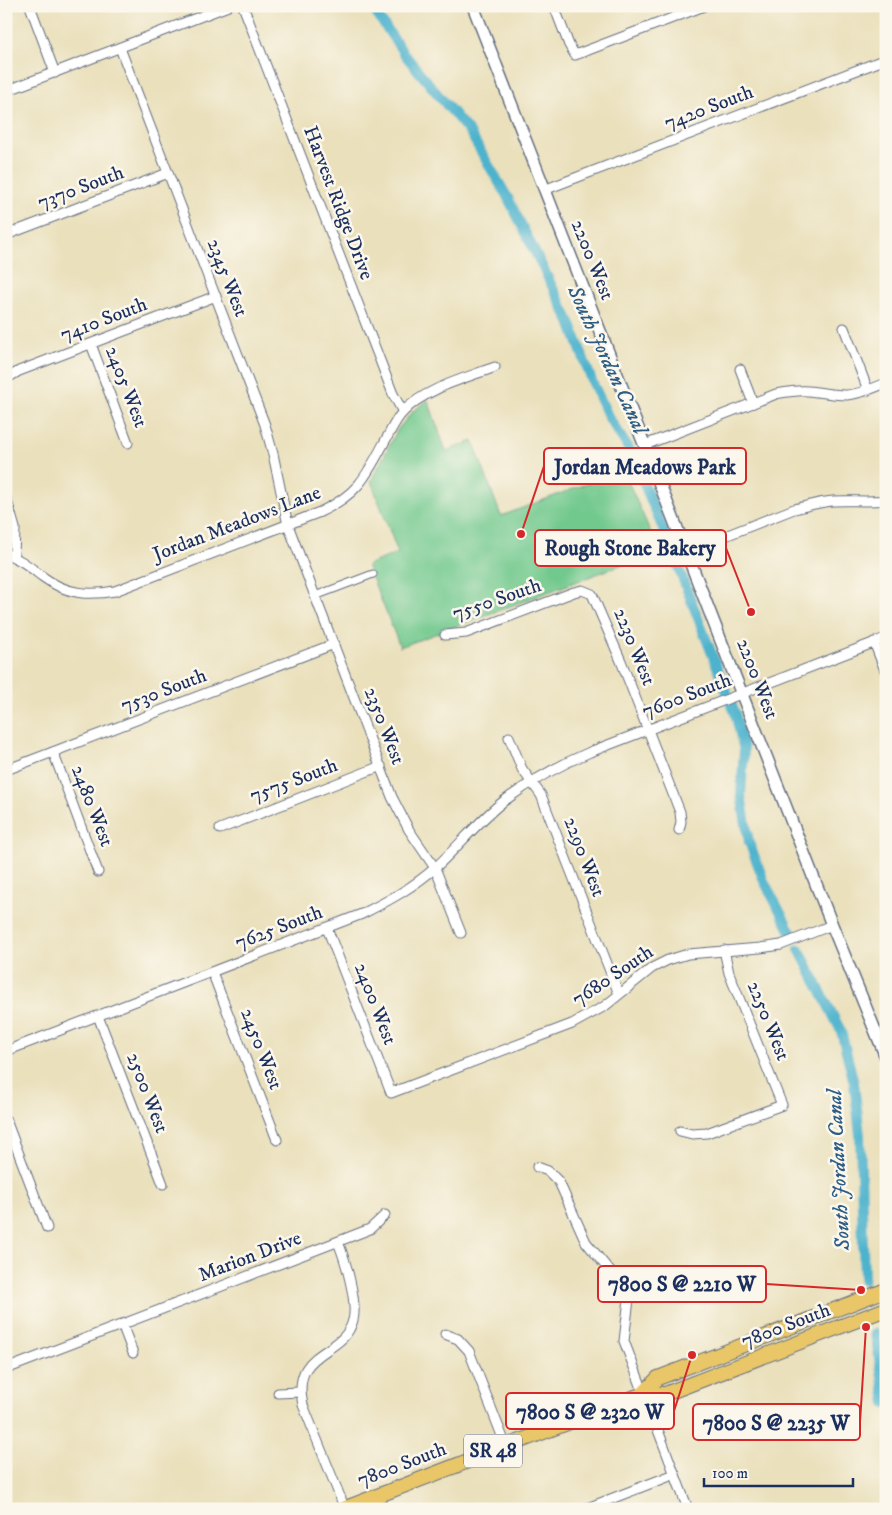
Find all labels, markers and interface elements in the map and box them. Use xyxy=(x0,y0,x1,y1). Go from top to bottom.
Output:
street label: 7420 South xyxy=(661,79,758,136)
street label: Harvest Ridge Drive xyxy=(297,123,379,283)
street label: 7370 South xyxy=(34,160,128,216)
street label: 2200 West xyxy=(565,216,619,304)
street label: 2345 West xyxy=(201,235,253,321)
water label: South Jordan Canal xyxy=(561,281,654,441)
street label: 7410 South xyxy=(57,292,151,348)
street label: 2405 West xyxy=(99,343,153,431)
callout: Jordan Meadows Park xyxy=(544,448,746,484)
text: Jordan Meadows Park xyxy=(552,455,737,481)
street label: Jordan Meadows Lane xyxy=(148,481,324,568)
callout: Rough Stone Bakery xyxy=(535,530,726,566)
text: Rough Stone Bakery xyxy=(545,536,716,562)
street label: 7550 South xyxy=(449,573,545,627)
street label: 2230 West xyxy=(607,605,661,689)
street label: 2200 West xyxy=(730,635,784,723)
street label: 7530 South xyxy=(118,663,211,719)
street label: 7600 South xyxy=(639,667,736,724)
street label: 2350 West xyxy=(358,684,410,768)
street label: 7575 South xyxy=(247,753,342,809)
street label: 2480 West xyxy=(65,762,119,850)
street label: 2290 West xyxy=(557,814,611,900)
street label: 7625 South xyxy=(232,900,327,956)
street label: 7680 South xyxy=(568,939,659,1012)
street label: 2400 West xyxy=(348,959,402,1049)
street label: 2250 West xyxy=(741,978,795,1064)
street label: 2450 West xyxy=(234,1005,288,1093)
street label: 2500 West xyxy=(120,1049,174,1137)
water label: South Jordan Canal xyxy=(822,1086,856,1252)
street label: Marion Drive xyxy=(195,1226,305,1288)
callout: 7800 S @ 2210 W xyxy=(598,1266,766,1302)
text: 7800 S @ 2210 W xyxy=(608,1272,757,1298)
street label: 7800 South xyxy=(738,1297,834,1354)
callout: 7800 S @ 2320 W xyxy=(506,1393,674,1429)
text: 7800 S @ 2320 W xyxy=(516,1400,665,1426)
callout: 7800 S @ 2235 W xyxy=(693,1404,860,1440)
text: 7800 S @ 2235 W xyxy=(702,1411,850,1437)
road number: SR 48 xyxy=(464,1434,522,1468)
street label: 7800 South xyxy=(354,1436,450,1493)
scale bar xyxy=(704,1455,853,1487)
text: 100 m xyxy=(712,1464,748,1483)

